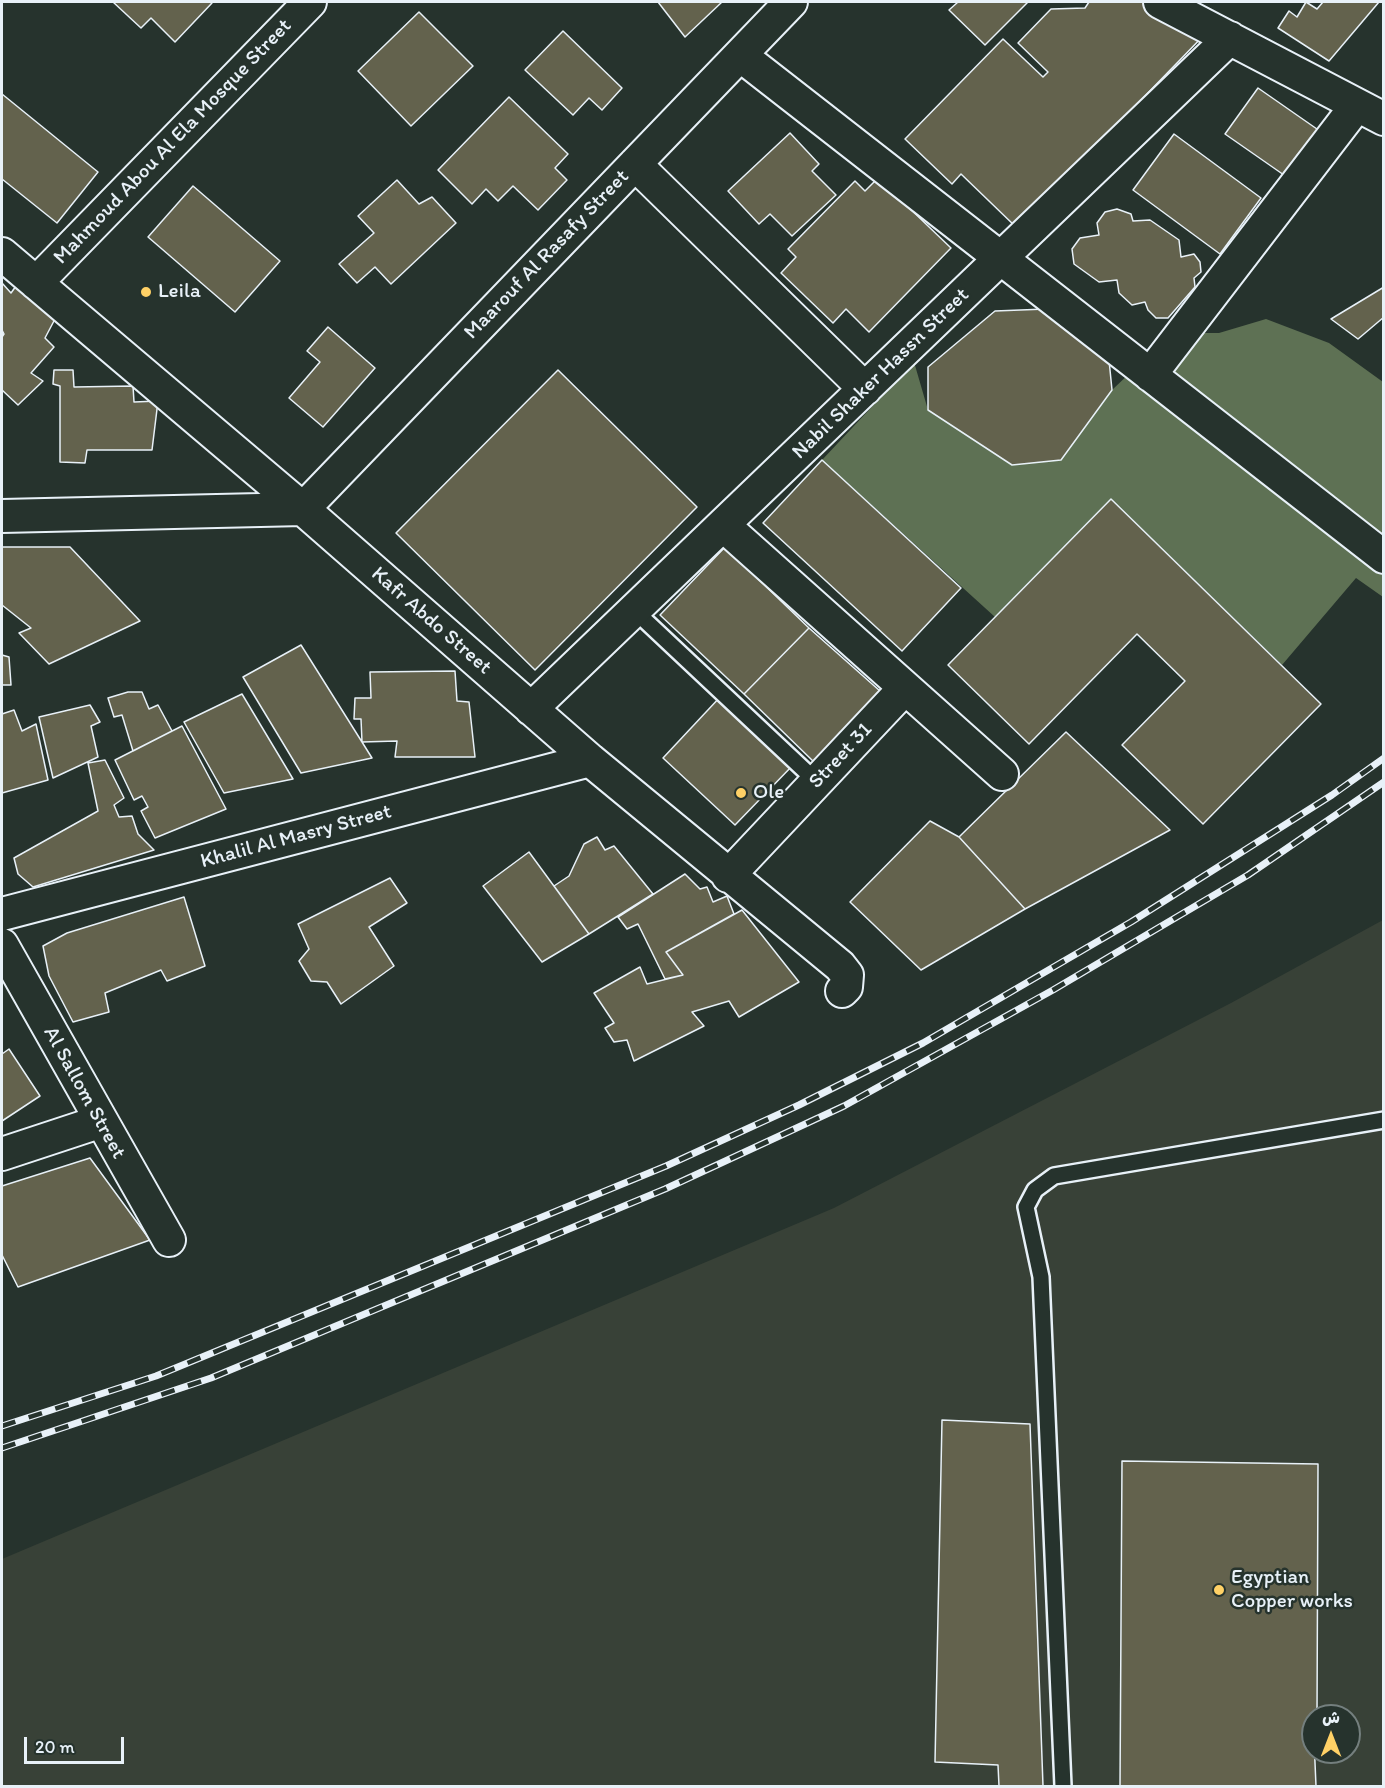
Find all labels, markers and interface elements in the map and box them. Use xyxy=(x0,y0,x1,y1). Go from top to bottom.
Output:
street label: Mahmoud Abou Al Ela Mosque Street xyxy=(49,14,297,270)
street label: Maarouf Al Rasafy Street xyxy=(459,165,635,345)
place label: Leila xyxy=(158,279,201,305)
street label: Nabil Shaker Hassn Street xyxy=(787,283,975,465)
marker: Leila xyxy=(139,285,153,299)
street label: Kafr Abdo Street xyxy=(366,562,496,680)
street label: Street 31 xyxy=(804,718,878,794)
place label: Ole xyxy=(753,780,784,806)
marker: Ole xyxy=(734,786,748,800)
street label: Khalil Al Masry Street xyxy=(198,799,394,875)
street label: Al Sallom Street xyxy=(37,1022,131,1164)
place label: Egyptian Copper works xyxy=(1231,1565,1353,1615)
marker: Egyptian Copper works xyxy=(1212,1583,1226,1597)
north arrow xyxy=(1301,1704,1361,1764)
text: ش xyxy=(1322,1708,1340,1727)
scale bar xyxy=(27,1725,128,1763)
text: 20 m xyxy=(35,1736,75,1758)

